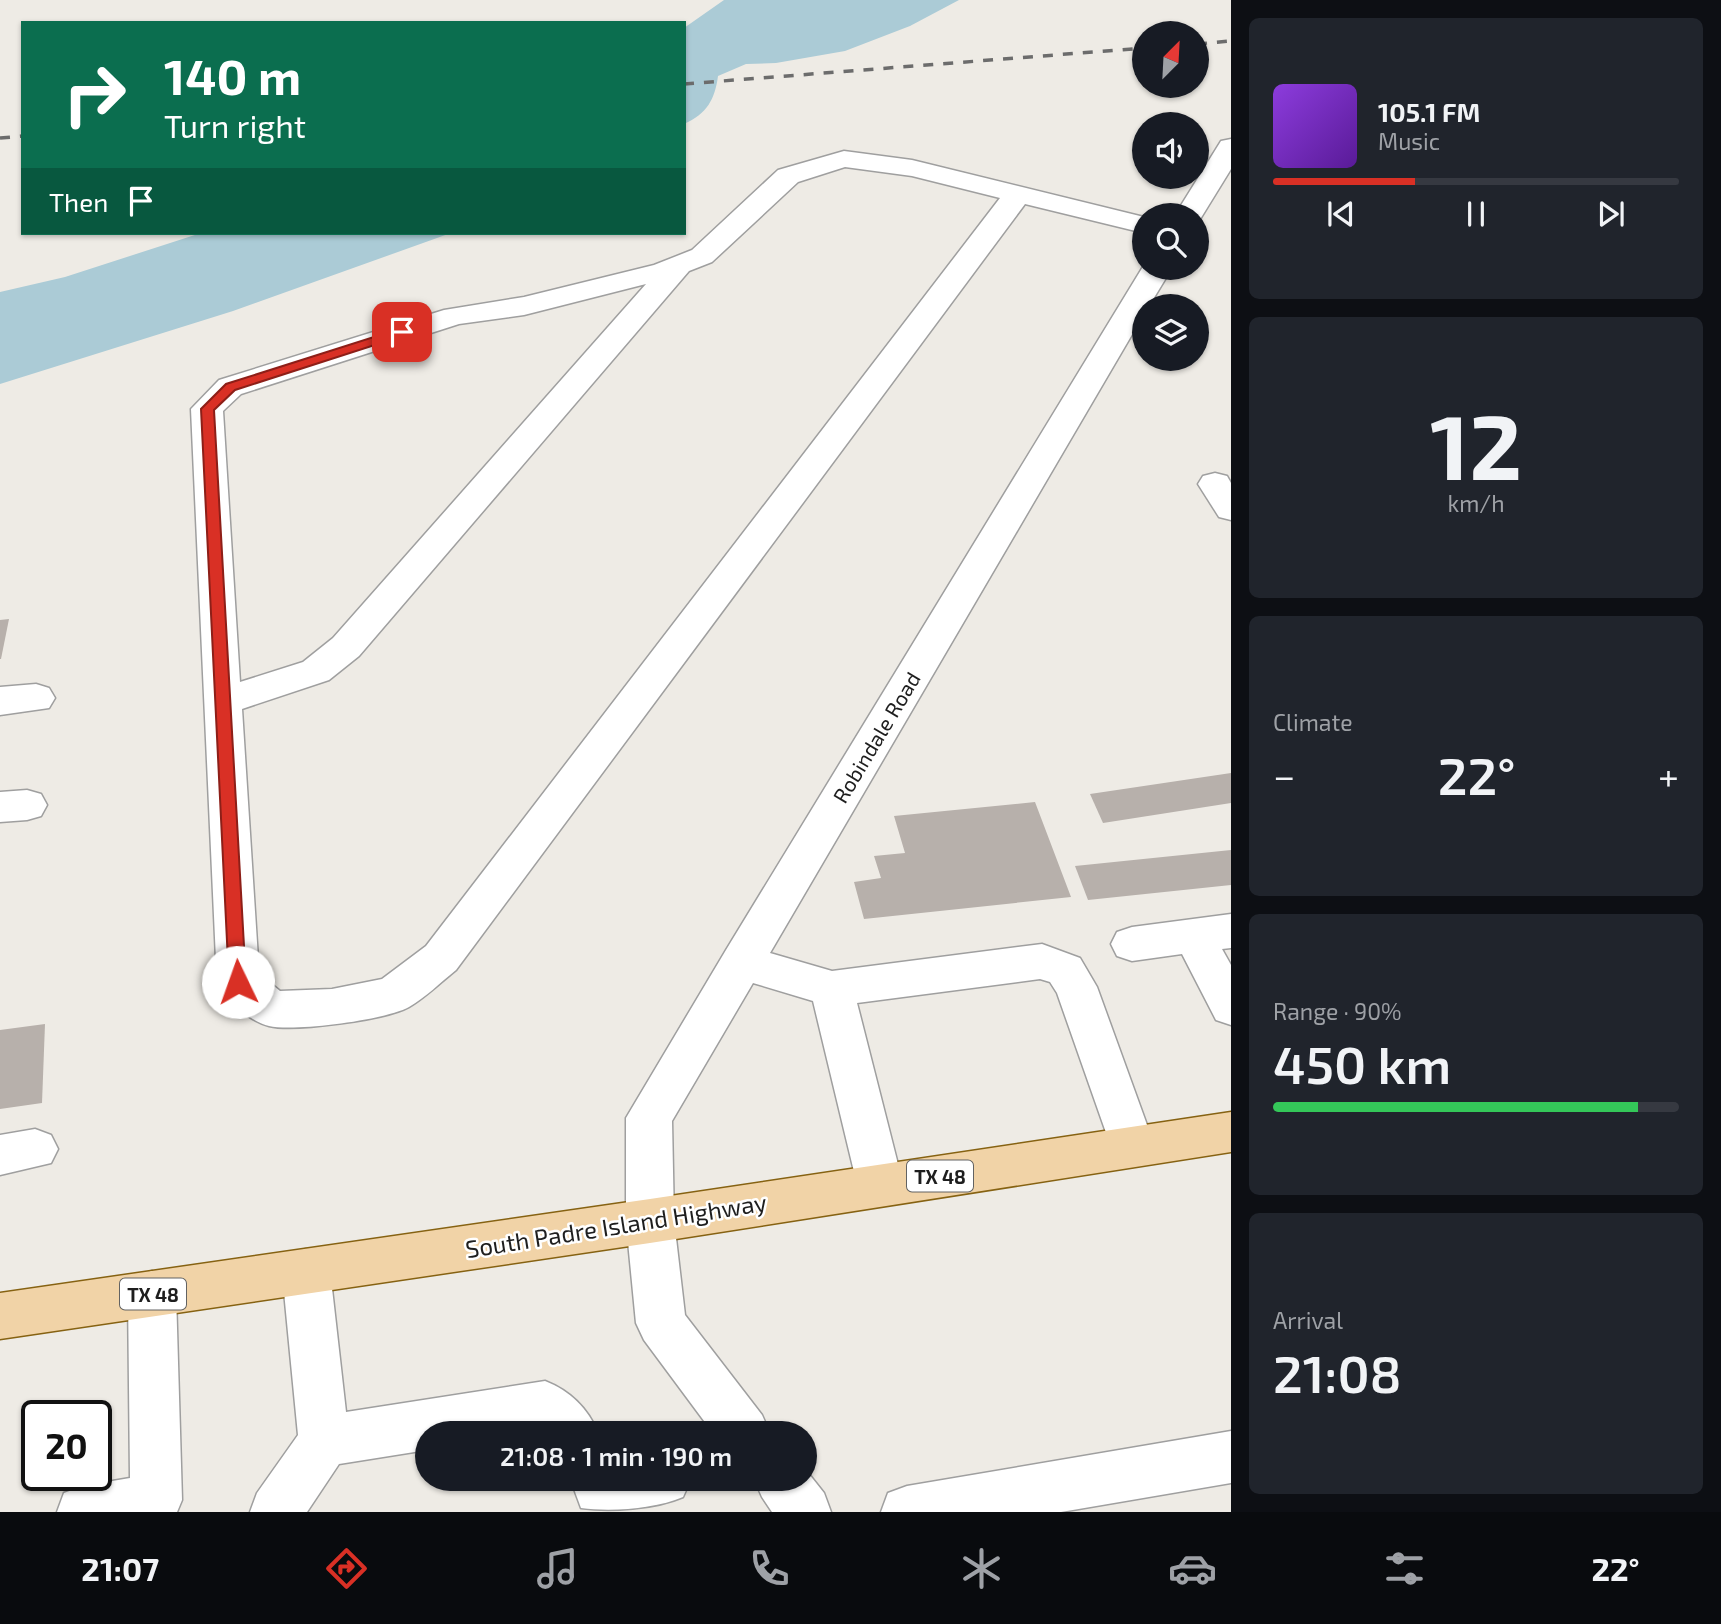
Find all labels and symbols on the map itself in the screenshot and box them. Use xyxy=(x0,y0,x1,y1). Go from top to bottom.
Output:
north arrow xyxy=(1132,21,1209,98)
pin xyxy=(372,302,432,362)
street label: Robindale Road xyxy=(827,667,925,807)
position arrow xyxy=(201,945,275,1019)
road number: TX 48 xyxy=(907,1160,973,1192)
street label: South Padre Island Highway xyxy=(463,1187,769,1263)
road number: TX 48 xyxy=(120,1278,186,1310)
speed limit sign: 20 xyxy=(21,1400,112,1491)

